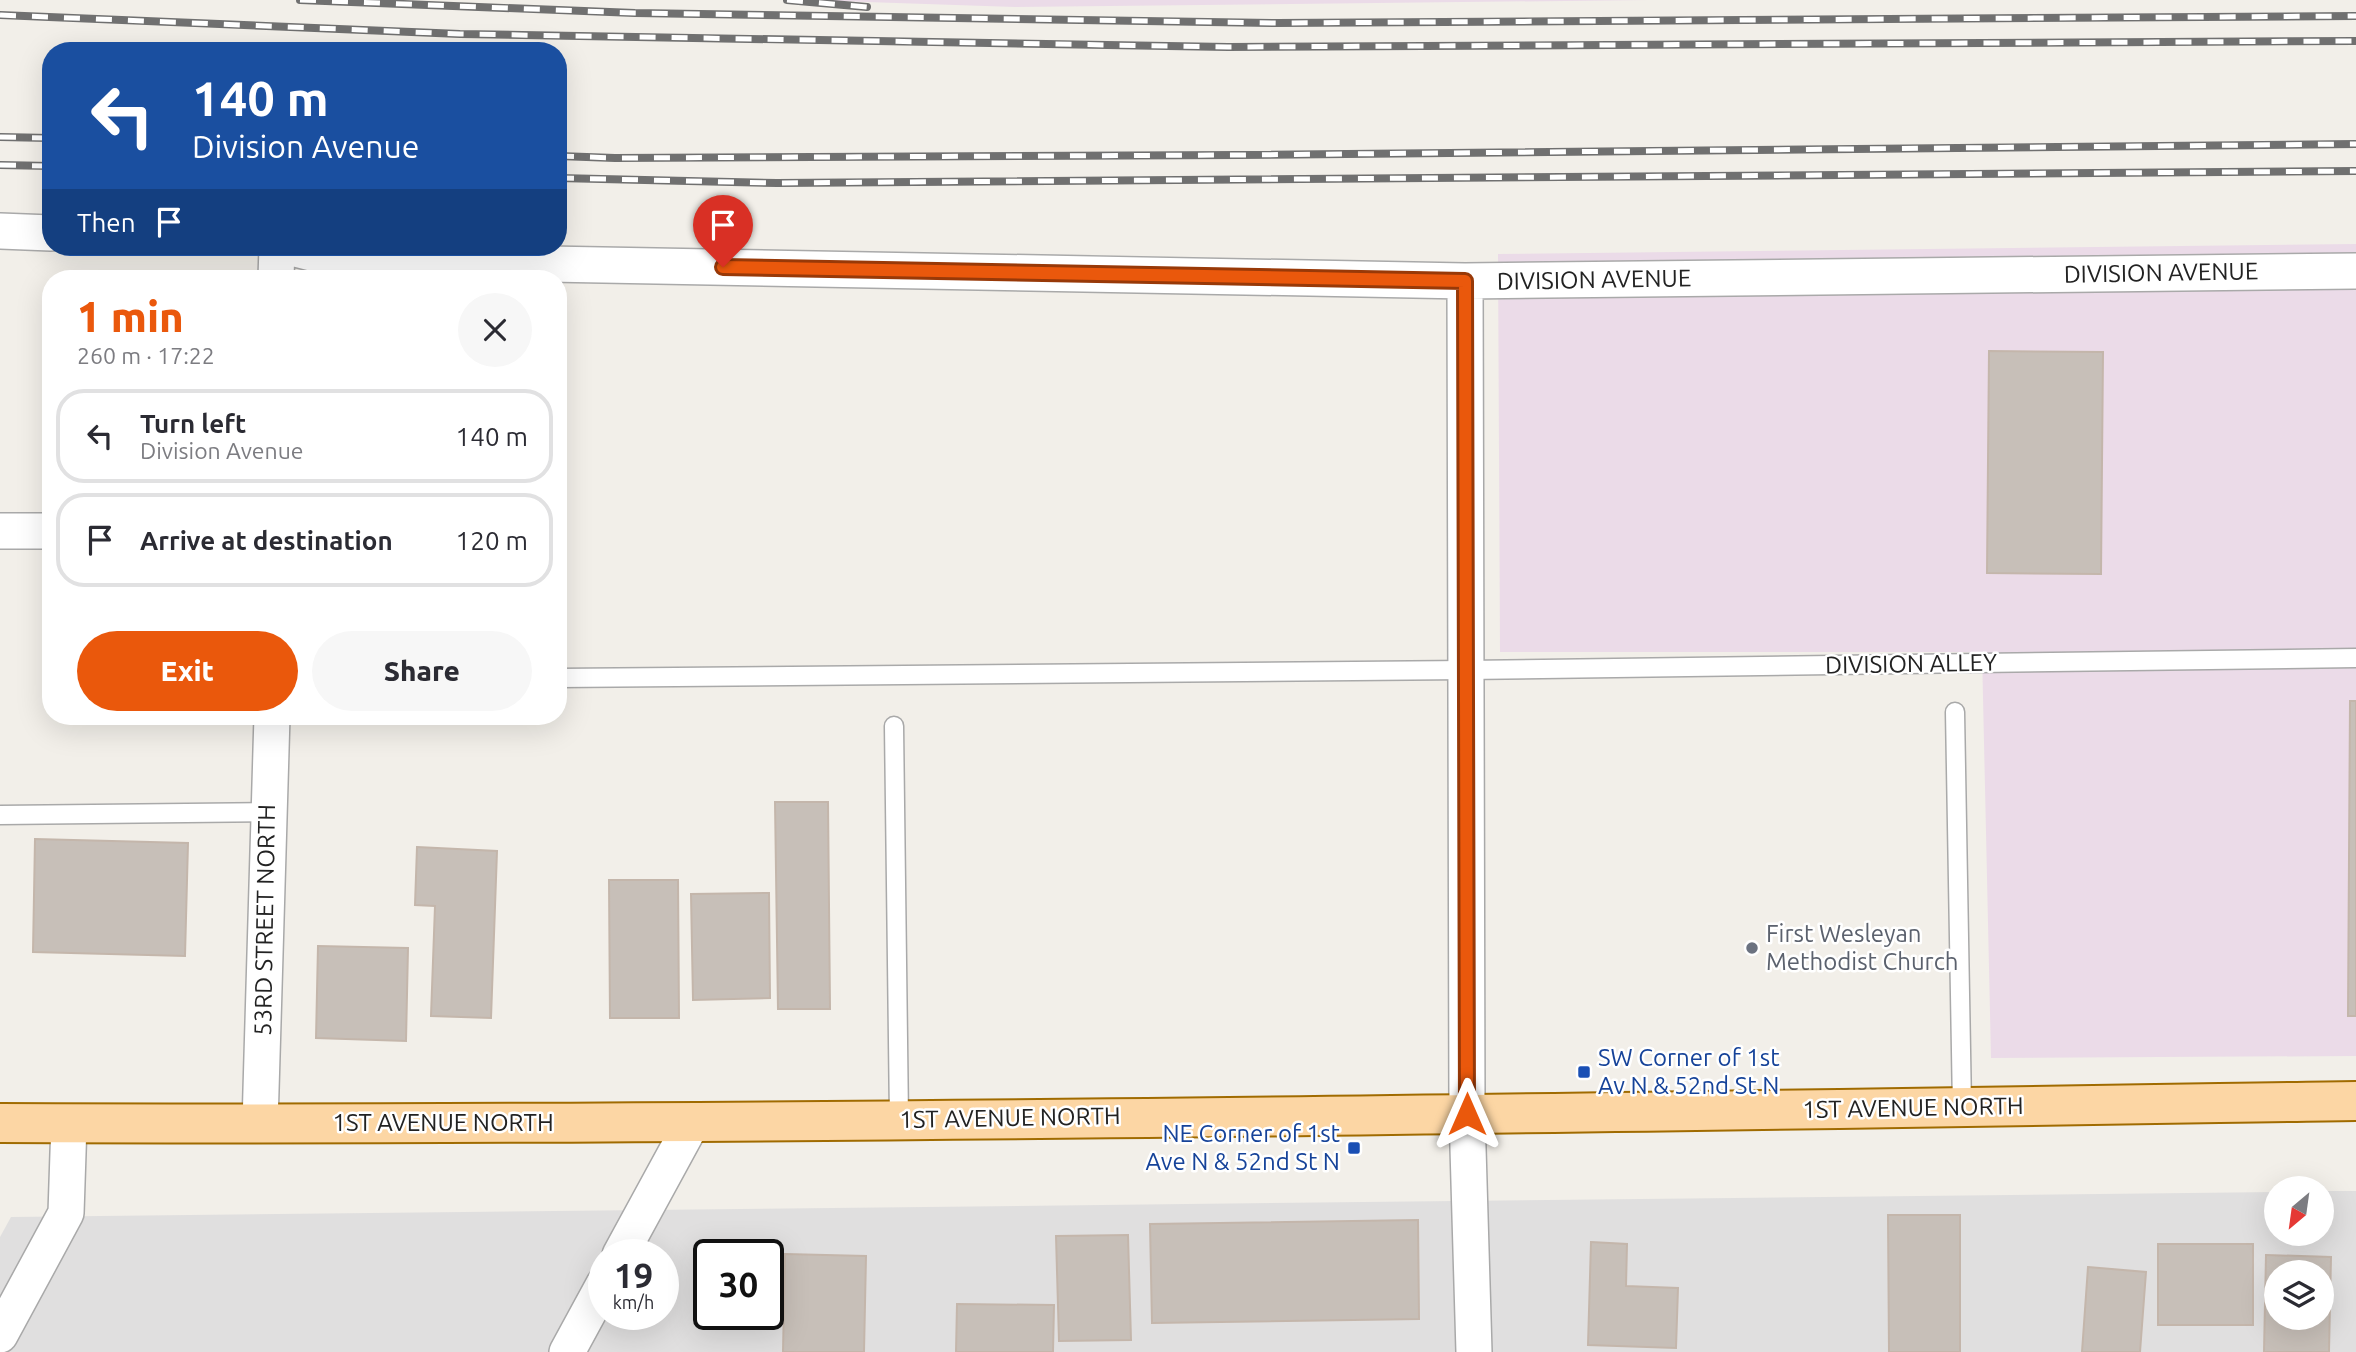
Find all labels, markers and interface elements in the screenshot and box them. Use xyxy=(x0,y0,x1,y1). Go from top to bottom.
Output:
icon: left xyxy=(77,70,168,161)
text: 140 m xyxy=(192,70,329,125)
text: Division Avenue xyxy=(192,128,420,164)
pin xyxy=(693,195,753,267)
icon: arrive xyxy=(150,203,188,241)
icon: arrive xyxy=(704,206,742,244)
text: Then xyxy=(77,208,136,237)
street label: DIVISION AVENUE xyxy=(2064,257,2258,288)
street label: DIVISION AVENUE xyxy=(1497,264,1691,295)
text: 1 min xyxy=(77,293,184,340)
button: close xyxy=(458,293,532,367)
text: 260 m · 17:22 xyxy=(77,343,215,368)
text: Turn left xyxy=(140,409,246,438)
icon: left xyxy=(81,417,119,455)
text: 140 m xyxy=(456,422,528,451)
text: Division Avenue xyxy=(140,438,304,463)
icon: arrive xyxy=(81,521,119,559)
text: Arrive at destination xyxy=(140,526,393,555)
text: 120 m xyxy=(456,526,528,555)
button: Exit xyxy=(77,631,298,711)
button: Share xyxy=(312,631,532,711)
street label: DIVISION ALLEY xyxy=(1825,649,1997,678)
street label: 53RD STREET NORTH xyxy=(249,804,280,1036)
place label: First Wesleyan Methodist Church xyxy=(1766,920,1959,975)
marker: First Wesleyan Methodist Church xyxy=(1744,940,1760,956)
place label: SW Corner of 1st Av N & 52nd St N xyxy=(1598,1044,1780,1099)
marker: SW Corner of 1st Av N & 52nd St N xyxy=(1576,1064,1592,1080)
position arrow xyxy=(1430,1077,1504,1151)
street label: 1ST AVENUE NORTH xyxy=(1802,1092,2024,1123)
street label: 1ST AVENUE NORTH xyxy=(899,1102,1121,1133)
street label: 1ST AVENUE NORTH xyxy=(332,1109,554,1136)
place label: NE Corner of 1st Ave N & 52nd St N xyxy=(1146,1120,1341,1175)
marker: NE Corner of 1st Ave N & 52nd St N xyxy=(1346,1140,1362,1156)
north arrow xyxy=(2264,1176,2334,1246)
map controls xyxy=(2264,1176,2334,1330)
speed limit sign: 30 xyxy=(693,1239,784,1330)
text: 19 xyxy=(614,1255,653,1295)
button: layers xyxy=(2264,1260,2334,1330)
text: km/h xyxy=(613,1292,654,1312)

